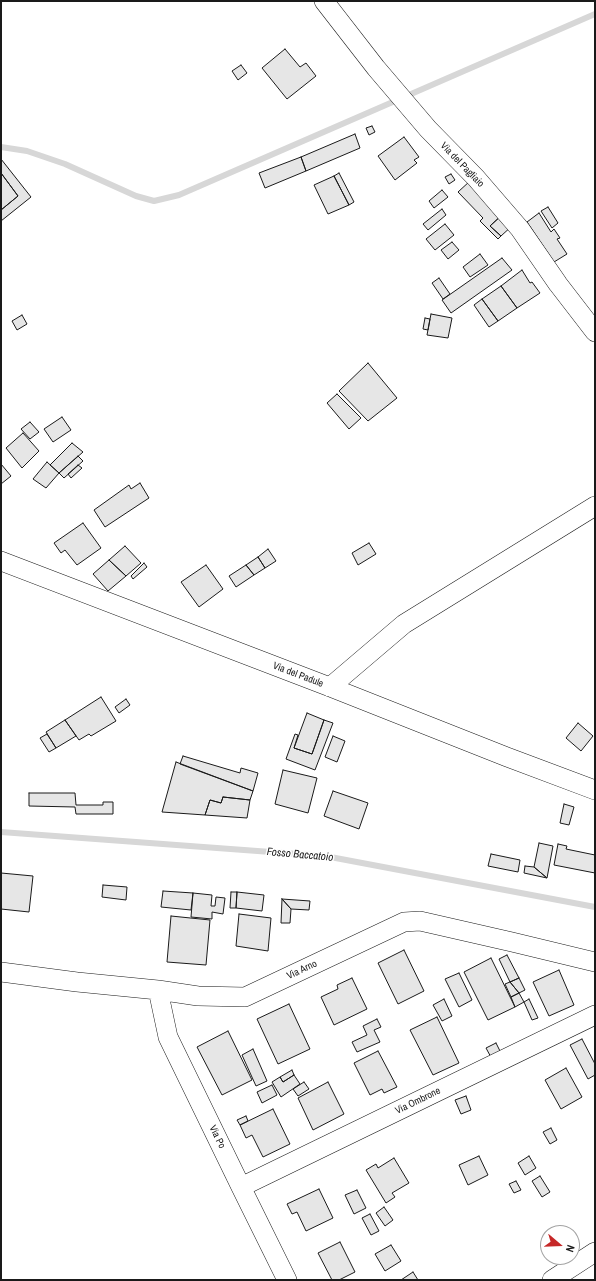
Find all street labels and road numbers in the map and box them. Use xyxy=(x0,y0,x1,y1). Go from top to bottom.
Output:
street label: Via del Pagliaio xyxy=(438,140,486,190)
street label: Via del Padule xyxy=(271,660,325,690)
street label: Via Arno xyxy=(285,958,319,982)
street label: Via Ombrone xyxy=(394,1085,442,1117)
street label: Via Po xyxy=(206,1123,228,1151)

